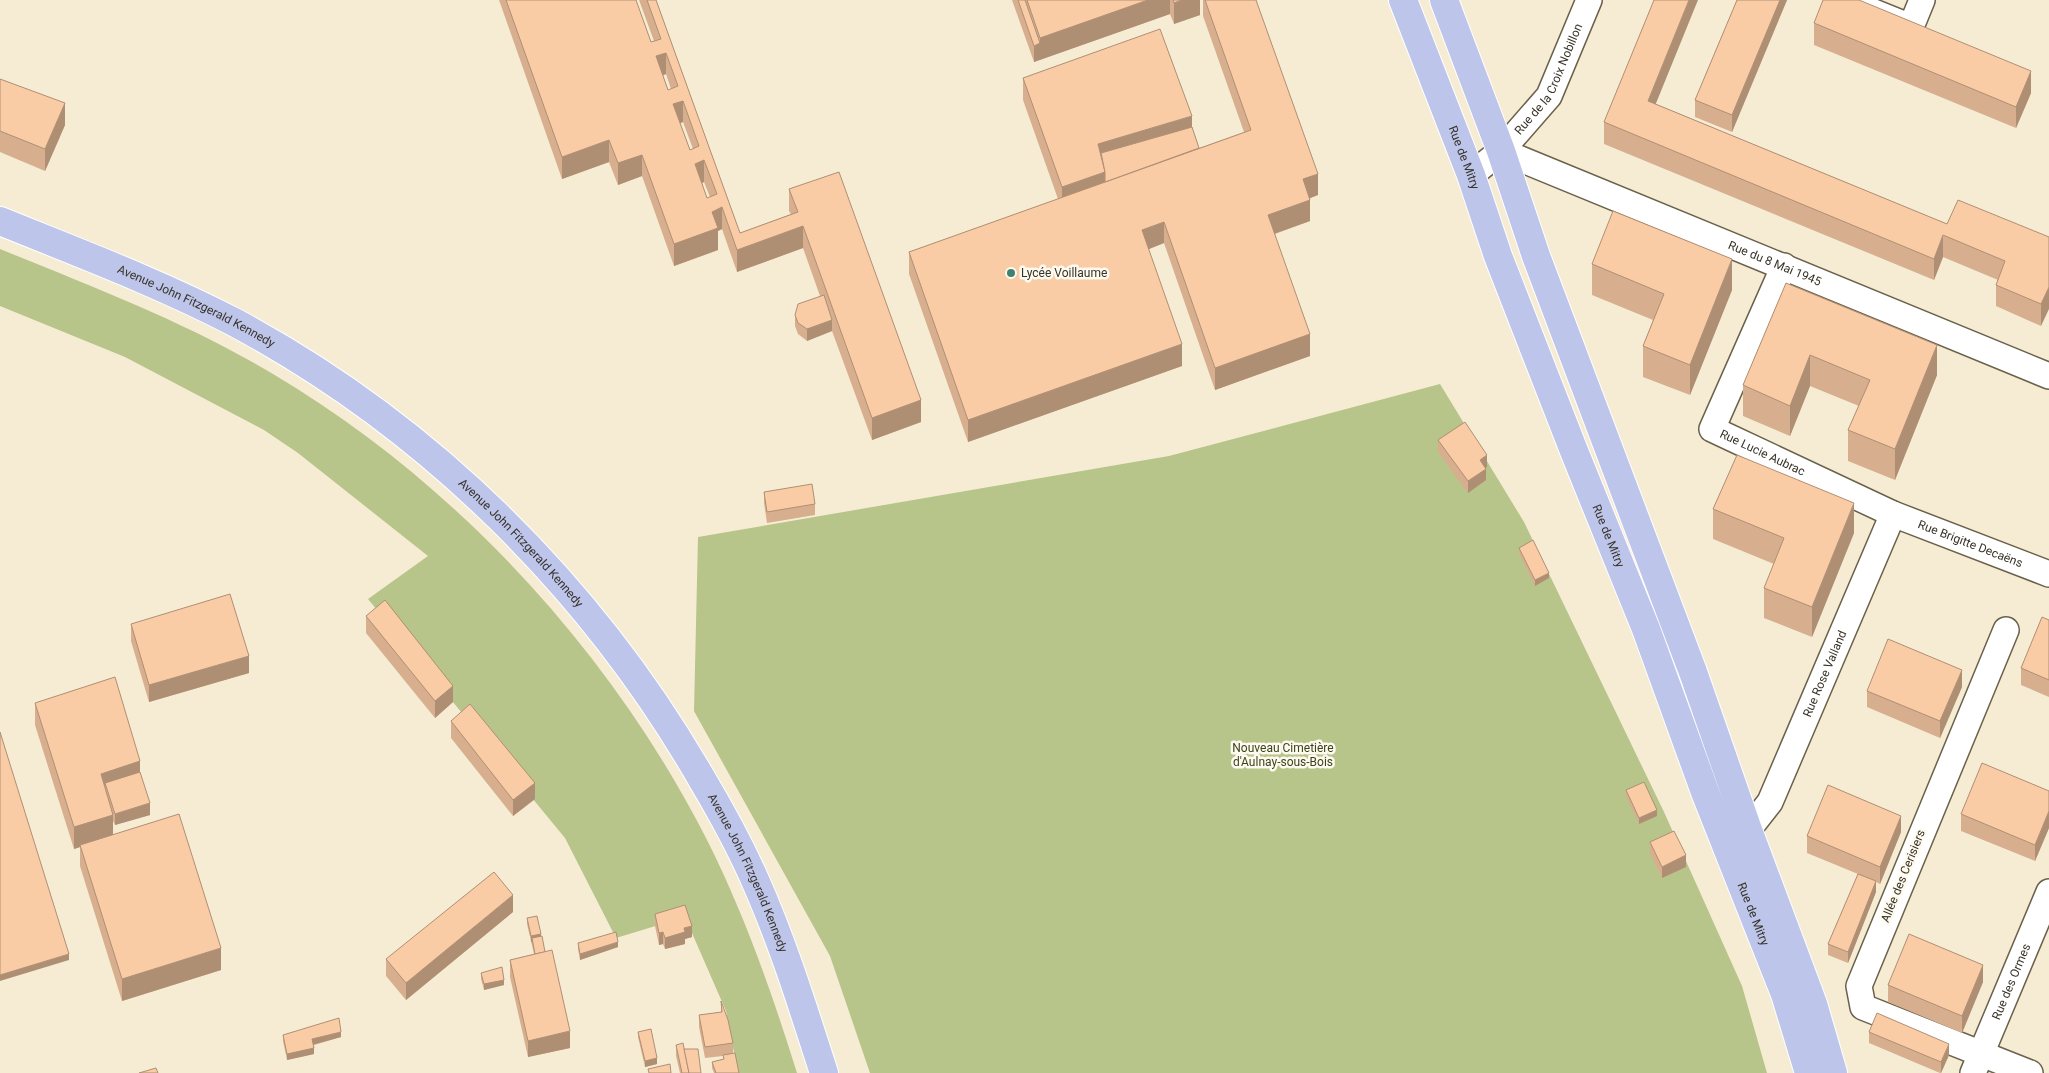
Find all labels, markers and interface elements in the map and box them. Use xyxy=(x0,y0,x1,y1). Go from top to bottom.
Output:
street label: Rue de la Croix Nobillon xyxy=(1512,21,1585,137)
street label: Rue de Mitry xyxy=(1446,124,1482,191)
street label: Rue du 8 Mai 1945 xyxy=(1726,238,1824,289)
street label: Avenue John Fitzgerald Kennedy xyxy=(115,262,278,351)
place label: Lycée Voillaume xyxy=(1021,266,1107,280)
marker: Lycée Voillaume xyxy=(1005,267,1017,279)
street label: Rue Lucie Aubrac xyxy=(1718,427,1807,479)
street label: Avenue John Fitzgerald Kennedy xyxy=(456,476,586,610)
street label: Rue de Mitry xyxy=(1589,502,1627,570)
street label: Rue Brigitte Decaëns xyxy=(1916,517,2025,570)
street label: Rue Rose Valland xyxy=(1800,628,1849,719)
park label: Nouveau Cimetière d'Aulnay-sous-Bois xyxy=(1232,741,1334,769)
street label: Avenue John Fitzgerald Kennedy xyxy=(705,791,790,954)
street label: Allée des Cerisiers xyxy=(1878,828,1928,924)
street label: Rue de Mitry xyxy=(1735,880,1772,948)
street label: Rue des Ormes xyxy=(1989,942,2033,1022)

